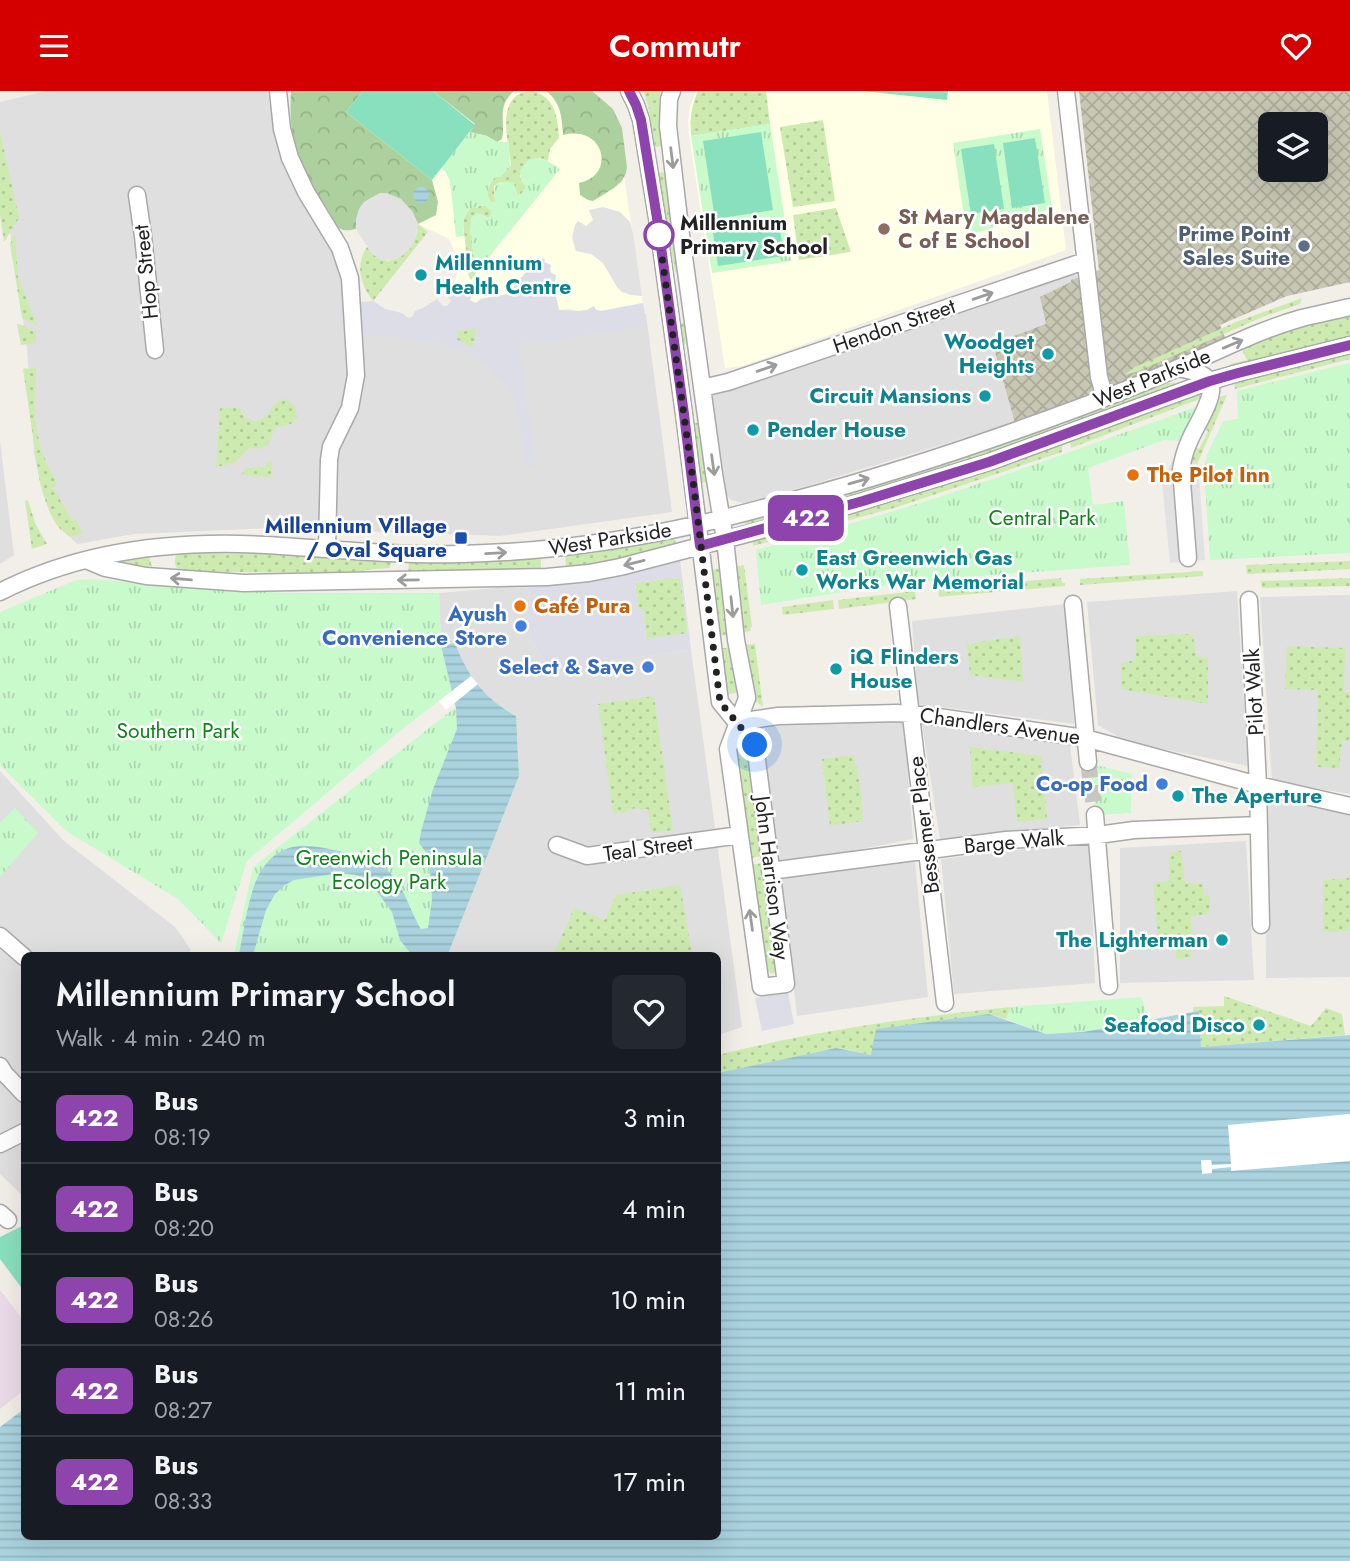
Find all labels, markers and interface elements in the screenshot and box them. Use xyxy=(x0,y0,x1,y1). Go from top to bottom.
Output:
text: Commutr xyxy=(609,23,741,69)
icon: menu xyxy=(35,27,73,65)
icon: heart xyxy=(1277,27,1315,65)
map controls xyxy=(1258,112,1328,182)
button: layers xyxy=(1258,112,1328,182)
one-way arrow xyxy=(666,146,679,169)
place label: St Mary Magdalene C of E School xyxy=(898,202,1090,256)
place label: Millennium Primary School xyxy=(680,208,828,262)
place label: Prime Point Sales Suite xyxy=(1178,219,1290,273)
marker: Millennium Primary School xyxy=(644,220,674,250)
marker: St Mary Magdalene C of E School xyxy=(876,221,892,237)
street label: Hop Street xyxy=(126,223,166,321)
marker: Prime Point Sales Suite xyxy=(1296,238,1312,254)
place label: Millennium Health Centre xyxy=(435,248,571,302)
marker: Millennium Health Centre xyxy=(413,267,429,283)
one-way arrow xyxy=(971,289,993,301)
street label: Hendon Street xyxy=(829,291,959,361)
place label: Woodget Heights xyxy=(944,327,1034,381)
one-way arrow xyxy=(1222,337,1243,350)
street label: West Parkside xyxy=(1089,341,1215,415)
marker: Woodget Heights xyxy=(1040,346,1056,362)
one-way arrow xyxy=(756,361,778,373)
place label: Circuit Mansions xyxy=(809,381,971,411)
marker: Circuit Mansions xyxy=(977,388,993,404)
place label: Pender House xyxy=(767,415,906,445)
marker: Pender House xyxy=(745,422,761,438)
one-way arrow xyxy=(707,453,720,475)
place label: The Pilot Inn xyxy=(1147,460,1270,490)
marker: The Pilot Inn xyxy=(1125,467,1141,483)
one-way arrow xyxy=(848,474,870,487)
line badge: 422 xyxy=(766,495,846,541)
text: 422 xyxy=(782,500,830,535)
park label: Central Park xyxy=(988,503,1096,533)
place label: Millennium Village / Oval Square xyxy=(265,511,447,565)
street label: West Parkside xyxy=(546,514,674,564)
marker: Millennium Village / Oval Square xyxy=(453,530,469,546)
place label: East Greenwich Gas Works War Memorial xyxy=(816,543,1024,597)
one-way arrow xyxy=(484,546,507,559)
one-way arrow xyxy=(623,557,646,570)
marker: East Greenwich Gas Works War Memorial xyxy=(794,562,810,578)
one-way arrow xyxy=(170,572,193,585)
one-way arrow xyxy=(397,573,420,587)
place label: Café Pura xyxy=(534,591,630,621)
one-way arrow xyxy=(726,596,739,618)
marker: Café Pura xyxy=(512,598,528,614)
place label: Ayush Convenience Store xyxy=(322,599,507,653)
marker: Ayush Convenience Store xyxy=(513,618,529,634)
place label: iQ Flinders House xyxy=(850,642,959,696)
street label: Pilot Walk xyxy=(1237,647,1271,736)
place label: Select & Save xyxy=(499,652,634,682)
marker: Select & Save xyxy=(640,659,656,675)
marker: iQ Flinders House xyxy=(828,661,844,677)
street label: Chandlers Avenue xyxy=(918,700,1082,752)
park label: Southern Park xyxy=(117,716,240,746)
your location xyxy=(737,727,772,762)
street label: Bessemer Place xyxy=(901,754,947,895)
place label: Co-op Food xyxy=(1036,769,1148,799)
marker: Co-op Food xyxy=(1154,776,1170,792)
place label: The Aperture xyxy=(1192,781,1322,811)
marker: The Aperture xyxy=(1170,788,1186,804)
street label: John Harrison Way xyxy=(747,791,797,962)
street label: Barge Walk xyxy=(963,823,1066,861)
street label: Teal Street xyxy=(601,827,695,869)
park label: Greenwich Peninsula Ecology Park xyxy=(296,843,482,897)
one-way arrow xyxy=(745,909,758,931)
place label: The Lighterman xyxy=(1056,925,1208,955)
marker: The Lighterman xyxy=(1214,932,1230,948)
text: Millennium Primary School xyxy=(56,971,455,1018)
button: heart xyxy=(612,975,686,1049)
place label: Seafood Disco xyxy=(1104,1010,1245,1040)
marker: Seafood Disco xyxy=(1251,1017,1267,1033)
text: Walk · 4 min · 240 m xyxy=(56,1021,266,1055)
text: Bus xyxy=(154,1082,198,1120)
text: 3 min xyxy=(623,1099,686,1137)
text: 422 xyxy=(70,1100,119,1135)
text: 08:19 xyxy=(154,1120,211,1154)
text: Bus xyxy=(154,1173,198,1211)
text: 4 min xyxy=(622,1190,686,1228)
text: 422 xyxy=(70,1191,119,1226)
text: 08:20 xyxy=(154,1211,214,1245)
text: Bus xyxy=(154,1264,198,1302)
text: 10 min xyxy=(610,1281,686,1319)
text: 422 xyxy=(70,1282,119,1317)
text: 08:26 xyxy=(154,1302,214,1336)
text: Bus xyxy=(154,1355,198,1393)
text: 11 min xyxy=(614,1372,686,1410)
text: 422 xyxy=(70,1373,119,1408)
text: 08:27 xyxy=(154,1393,212,1427)
text: Bus xyxy=(154,1446,198,1484)
text: 17 min xyxy=(612,1463,686,1501)
text: 422 xyxy=(70,1464,119,1499)
text: 08:33 xyxy=(154,1484,212,1518)

